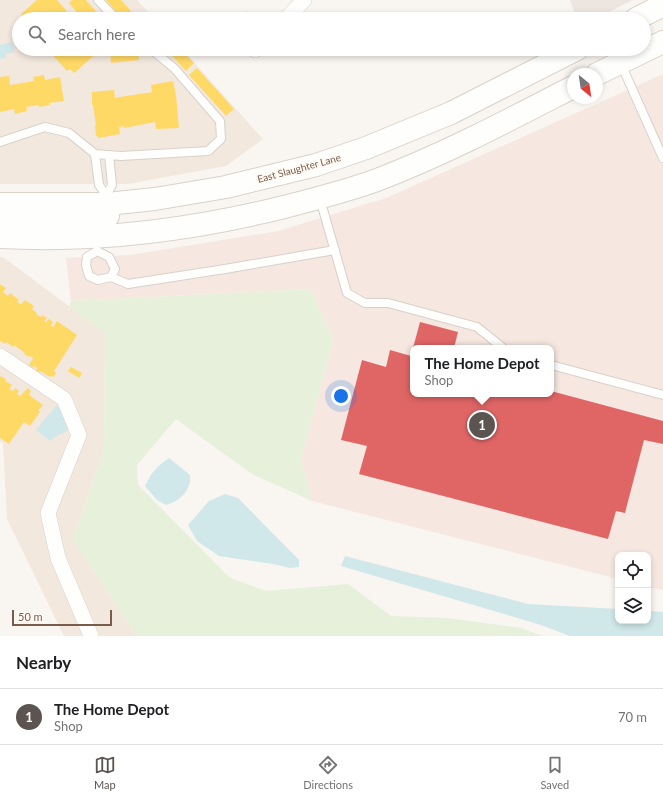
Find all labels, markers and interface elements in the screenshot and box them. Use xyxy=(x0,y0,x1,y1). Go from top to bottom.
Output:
search box xyxy=(12,12,651,56)
icon: search xyxy=(26,23,48,45)
text: Search here xyxy=(58,25,135,43)
north arrow xyxy=(567,68,603,104)
street label: East Slaughter Lane xyxy=(256,151,342,185)
popup xyxy=(410,345,554,397)
text: The Home Depot xyxy=(424,354,540,372)
text: Shop xyxy=(424,372,453,388)
your location xyxy=(331,386,351,406)
pin: 1 xyxy=(469,410,495,440)
map controls xyxy=(615,552,651,624)
button: locate xyxy=(615,552,651,588)
button: layers xyxy=(615,588,651,624)
scale bar xyxy=(12,608,112,627)
text: 50 m xyxy=(18,610,43,623)
text: Nearby xyxy=(16,652,71,673)
text: The Home Depot xyxy=(54,700,169,718)
text: 1 xyxy=(25,709,33,725)
text: 70 m xyxy=(618,709,647,725)
text: Shop xyxy=(54,718,83,734)
tab: Map xyxy=(94,754,116,791)
tab: Directions xyxy=(303,754,353,791)
tab: Saved xyxy=(540,754,569,791)

